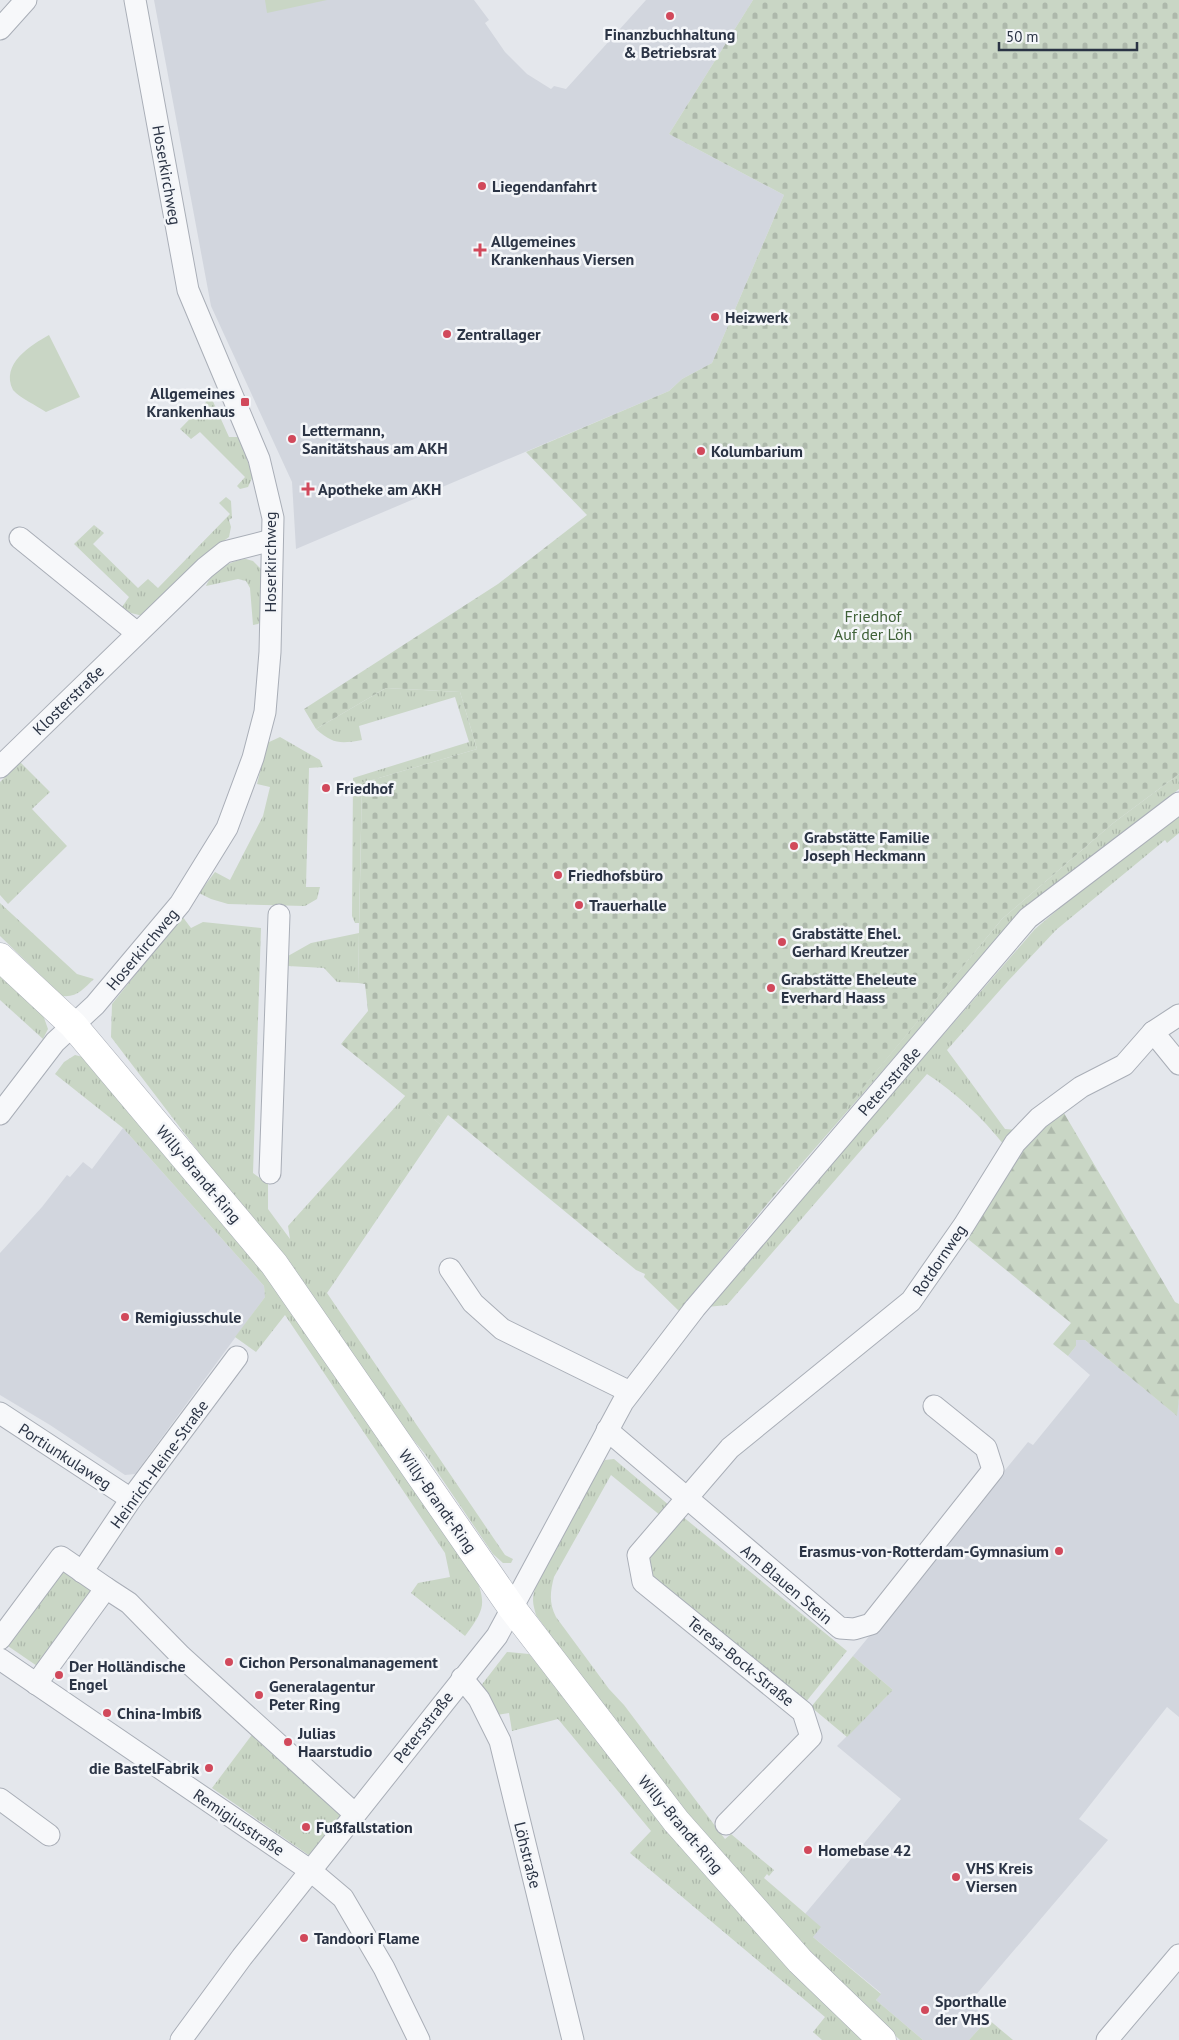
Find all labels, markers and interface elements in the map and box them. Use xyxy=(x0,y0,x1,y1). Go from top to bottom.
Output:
marker: Finanzbuchhaltung & Betriebsrat xyxy=(664,10,676,22)
scale bar xyxy=(999,20,1136,52)
place label: Finanzbuchhaltung & Betriebsrat xyxy=(605,24,735,62)
text: 50 m xyxy=(1006,27,1039,46)
street label: Hoserkirchweg xyxy=(148,123,186,227)
place label: Liegendanfahrt xyxy=(492,176,597,196)
marker: Liegendanfahrt xyxy=(476,180,488,192)
place label: Allgemeines Krankenhaus Viersen xyxy=(491,231,634,269)
marker: Allgemeines Krankenhaus Viersen xyxy=(473,243,487,257)
place label: Heizwerk xyxy=(725,307,788,327)
marker: Heizwerk xyxy=(709,311,721,323)
place label: Zentrallager xyxy=(457,324,541,344)
marker: Zentrallager xyxy=(441,328,453,340)
place label: Allgemeines Krankenhaus xyxy=(147,383,235,421)
marker: Allgemeines Krankenhaus xyxy=(239,396,251,408)
place label: Lettermann, Sanitätshaus am AKH xyxy=(302,420,448,458)
marker: Lettermann, Sanitätshaus am AKH xyxy=(286,433,298,445)
place label: Kolumbarium xyxy=(711,441,803,461)
marker: Kolumbarium xyxy=(695,445,707,457)
place label: Apotheke am AKH xyxy=(318,479,441,499)
marker: Apotheke am AKH xyxy=(302,483,314,495)
street label: Hoserkirchweg xyxy=(260,511,280,613)
park label: Friedhof Auf der Löh xyxy=(834,606,912,644)
street label: Klosterstraße xyxy=(28,661,108,739)
place label: Friedhof xyxy=(336,778,394,798)
marker: Friedhof xyxy=(320,782,332,794)
place label: Grabstätte Familie Joseph Heckmann xyxy=(803,827,930,865)
marker: Grabstätte Familie Joseph Heckmann xyxy=(788,840,800,852)
place label: Friedhofsbüro xyxy=(568,865,664,885)
marker: Friedhofsbüro xyxy=(552,869,564,881)
place label: Trauerhalle xyxy=(589,895,667,915)
marker: Trauerhalle xyxy=(573,899,585,911)
street label: Hoserkirchweg xyxy=(102,904,182,994)
place label: Grabstätte Ehel. Gerhard Kreutzer xyxy=(792,923,909,961)
marker: Grabstätte Ehel. Gerhard Kreutzer xyxy=(776,936,788,948)
place label: Grabstätte Eheleute Everhard Haass xyxy=(781,969,917,1007)
marker: Grabstätte Eheleute Everhard Haass xyxy=(765,982,777,994)
street label: Petersstraße xyxy=(854,1042,924,1120)
street label: Willy-Brandt-Ring xyxy=(152,1121,246,1227)
street label: Rotdornweg xyxy=(908,1220,970,1300)
place label: Remigiusschule xyxy=(135,1307,241,1327)
marker: Remigiusschule xyxy=(119,1311,131,1323)
street label: Heinrich-Heine-Straße xyxy=(106,1396,212,1532)
street label: Portiunkulaweg xyxy=(15,1418,115,1494)
street label: Willy-Brandt-Ring xyxy=(395,1445,481,1557)
street label: Am Blauen Stein xyxy=(737,1540,837,1628)
place label: Erasmus-von-Rotterdam-Gymnasium xyxy=(799,1541,1049,1561)
marker: Erasmus-von-Rotterdam-Gymnasium xyxy=(1053,1545,1065,1557)
street label: Teresa-Bock-Straße xyxy=(684,1612,798,1710)
place label: Cichon Personalmanagement xyxy=(239,1652,438,1672)
place label: Der Holländische Engel xyxy=(69,1656,186,1694)
marker: Cichon Personalmanagement xyxy=(223,1656,235,1668)
marker: Der Holländische Engel xyxy=(53,1669,65,1681)
place label: Generalagentur Peter Ring xyxy=(269,1676,376,1714)
street label: Petersstraße xyxy=(389,1687,457,1767)
marker: Generalagentur Peter Ring xyxy=(253,1689,265,1701)
place label: China-Imbiß xyxy=(117,1703,202,1723)
marker: China-Imbiß xyxy=(101,1707,113,1719)
place label: Julias Haarstudio xyxy=(297,1723,373,1761)
marker: Julias Haarstudio xyxy=(282,1736,294,1748)
place label: die BastelFabrik xyxy=(89,1758,199,1778)
marker: die BastelFabrik xyxy=(203,1762,215,1774)
street label: Willy-Brandt-Ring xyxy=(634,1771,728,1877)
street label: Remigiusstraße xyxy=(190,1784,288,1860)
place label: Fußfallstation xyxy=(316,1817,413,1837)
street label: Löhstraße xyxy=(510,1820,546,1890)
marker: Fußfallstation xyxy=(300,1821,312,1833)
place label: Homebase 42 xyxy=(818,1840,912,1860)
marker: Homebase 42 xyxy=(802,1844,814,1856)
place label: VHS Kreis Viersen xyxy=(965,1858,1033,1896)
marker: VHS Kreis Viersen xyxy=(950,1871,962,1883)
place label: Tandoori Flame xyxy=(314,1928,420,1948)
marker: Tandoori Flame xyxy=(298,1932,310,1944)
place label: Sporthalle der VHS xyxy=(935,1991,1007,2029)
marker: Sporthalle der VHS xyxy=(919,2004,931,2016)

